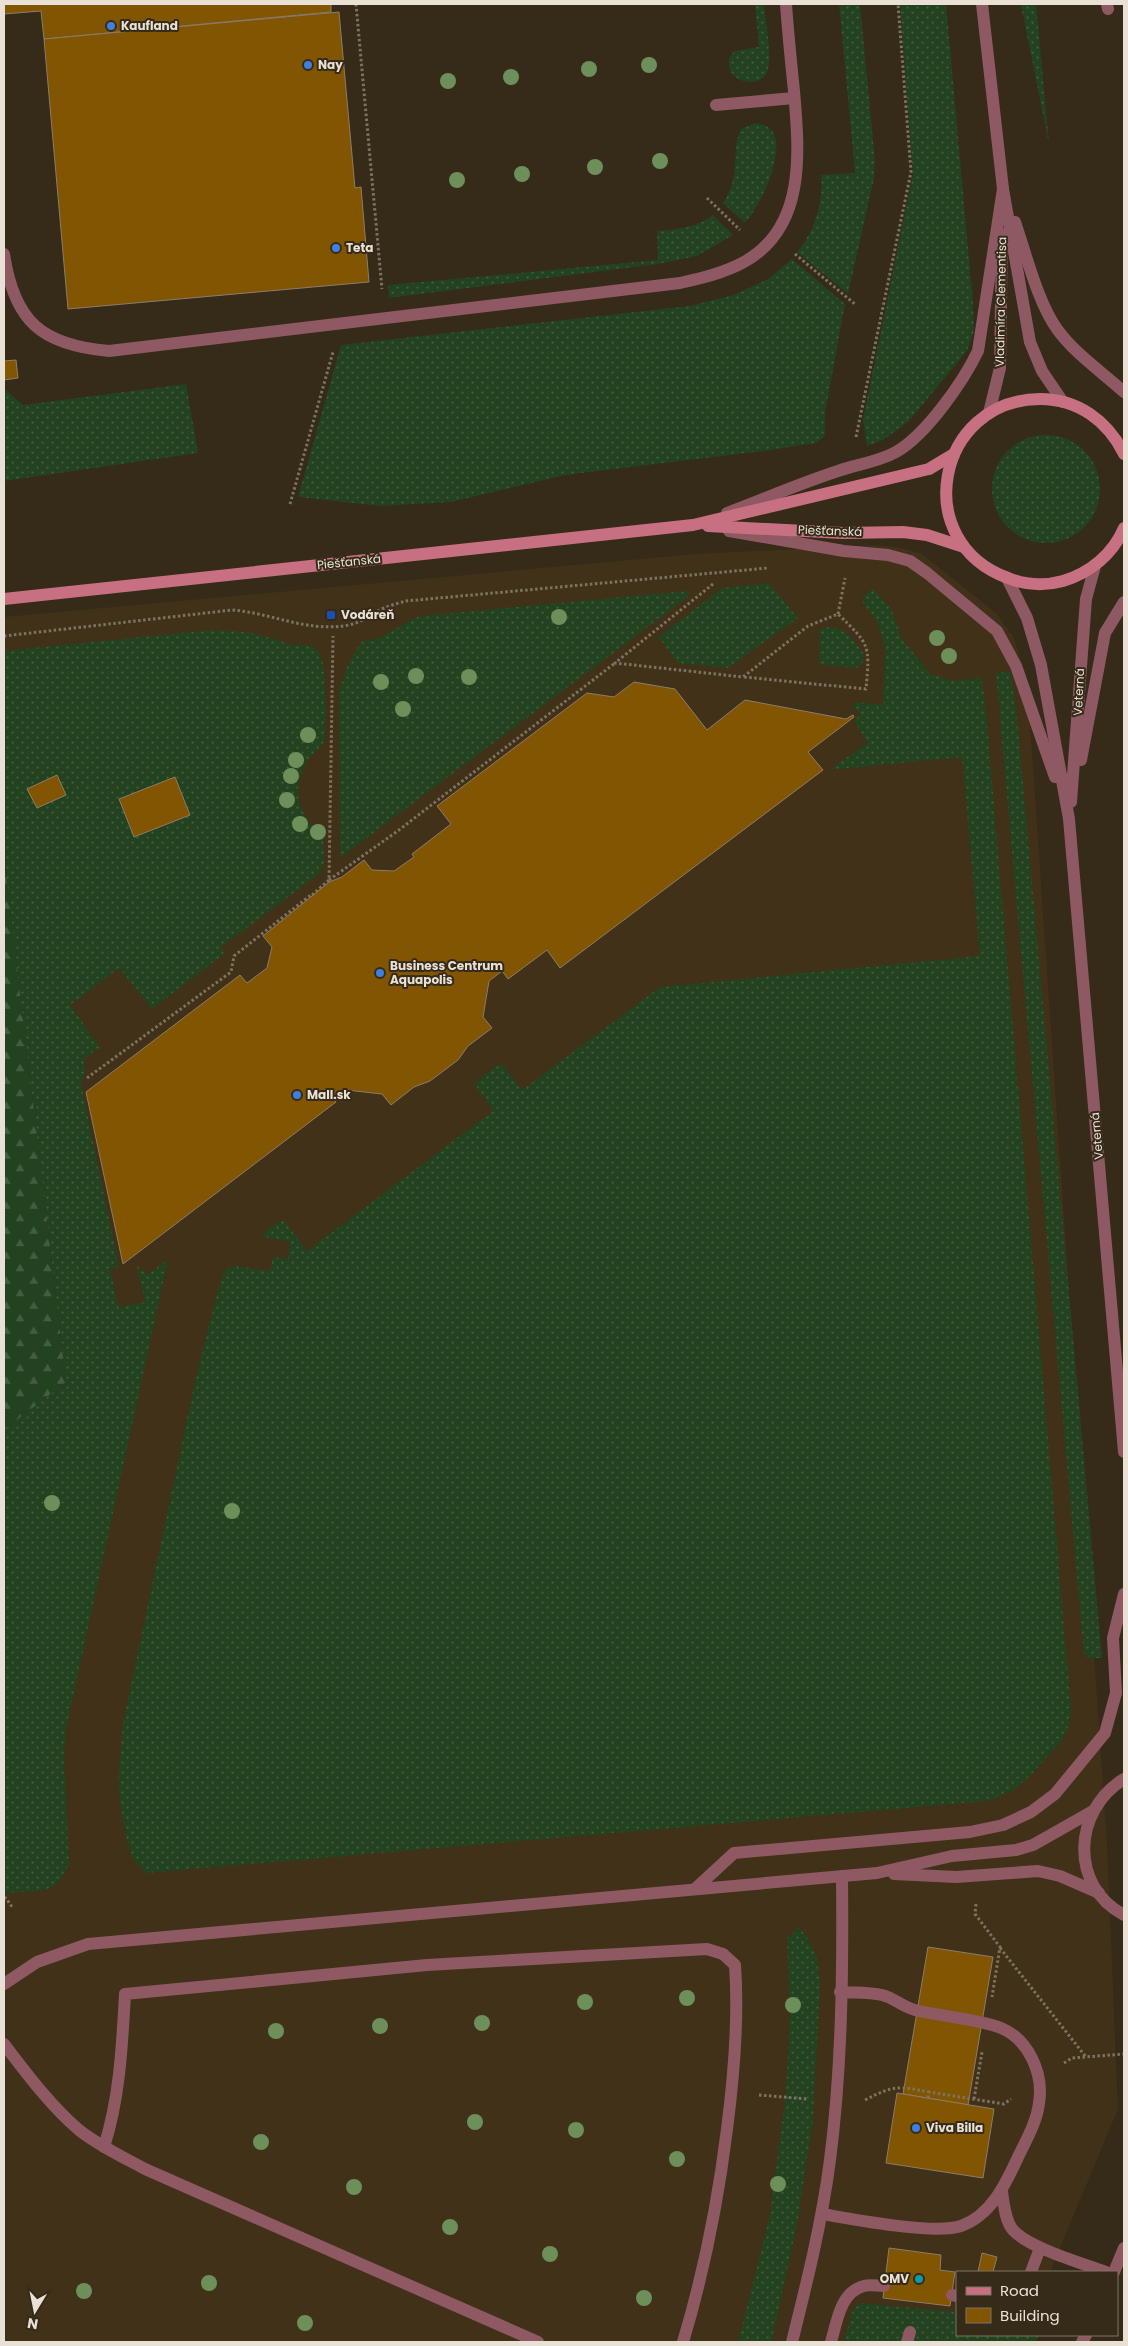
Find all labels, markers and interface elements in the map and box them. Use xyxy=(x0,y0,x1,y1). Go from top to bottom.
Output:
place label: Kaufland xyxy=(121,17,178,34)
marker: Kaufland xyxy=(105,20,117,32)
place label: Nay xyxy=(318,56,343,73)
marker: Nay xyxy=(302,59,314,71)
street label: Vladimíra Clementisa xyxy=(991,237,1010,367)
place label: Teta xyxy=(346,239,374,256)
marker: Teta xyxy=(330,242,342,254)
street label: Piešťanská xyxy=(798,521,862,540)
street label: Piešťanská xyxy=(316,550,382,573)
place label: Vodáreň xyxy=(341,606,394,623)
marker: Vodáreň xyxy=(325,609,337,621)
street label: Veterná xyxy=(1069,668,1088,716)
place label: Business Centrum Aquapolis xyxy=(390,957,503,988)
marker: Business Centrum Aquapolis xyxy=(374,967,386,979)
place label: Mall.sk xyxy=(307,1086,351,1103)
marker: Mall.sk xyxy=(291,1089,303,1101)
street label: Veterná xyxy=(1086,1112,1107,1161)
place label: Viva Billa xyxy=(926,2119,983,2136)
marker: Viva Billa xyxy=(910,2122,922,2134)
place label: OMV xyxy=(880,2270,909,2287)
legend xyxy=(956,2271,1118,2336)
marker: OMV xyxy=(913,2273,925,2285)
text: Road xyxy=(1000,2280,1039,2301)
north arrow xyxy=(10,2286,60,2336)
text: Building xyxy=(1000,2305,1060,2326)
text: N xyxy=(26,2313,40,2335)

